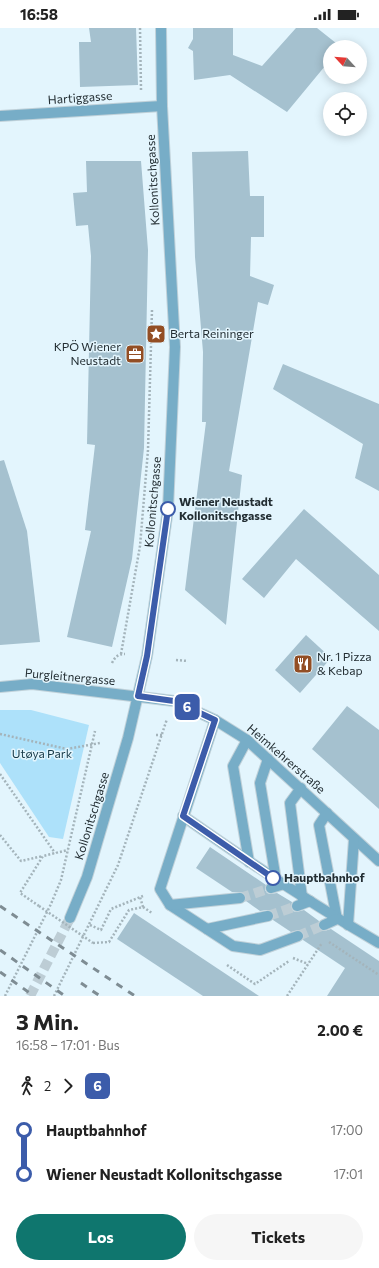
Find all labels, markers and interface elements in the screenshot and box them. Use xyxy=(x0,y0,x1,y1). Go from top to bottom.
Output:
text: 16:58 xyxy=(20,5,58,23)
north arrow xyxy=(323,40,367,84)
map controls xyxy=(323,40,367,136)
street label: Hartiggasse xyxy=(47,88,113,106)
button: locate xyxy=(323,92,367,136)
street label: Kollonitschgasse xyxy=(143,134,161,226)
place icon: Berta Reininger xyxy=(145,323,167,345)
place label: Berta Reininger xyxy=(170,326,254,340)
place label: KPÖ Wiener Neustadt xyxy=(54,339,121,367)
office icon: KPÖ Wiener Neustadt xyxy=(124,343,146,365)
street label: Kollonitschgasse xyxy=(141,456,163,548)
place label: Wiener Neustadt Kollonitschgasse xyxy=(179,494,273,522)
marker: Wiener Neustadt Kollonitschgasse xyxy=(160,501,176,517)
place label: Nr. 1 Pizza & Kebap xyxy=(317,649,372,677)
restaurant icon: Nr. 1 Pizza & Kebap xyxy=(292,653,314,675)
street label: Purgleitnergasse xyxy=(24,665,116,687)
line badge: 6 xyxy=(174,694,200,720)
text: 6 xyxy=(183,698,191,715)
street label: Heimkehrerstraße xyxy=(245,721,329,796)
park label: Utøya Park xyxy=(12,746,73,760)
street label: Kollonitschgasse xyxy=(71,770,111,861)
marker: Hauptbahnhof xyxy=(265,870,281,886)
place label: Hauptbahnhof xyxy=(284,870,365,884)
text: 3 Min. xyxy=(16,1008,79,1035)
text: 2.00 € xyxy=(317,1021,363,1039)
text: 16:58 – 17:01 · Bus xyxy=(16,1037,120,1053)
icon: walk xyxy=(16,1075,38,1097)
icon: forward xyxy=(57,1075,79,1097)
text: 6 xyxy=(93,1077,102,1094)
text: 2 xyxy=(44,1078,51,1094)
text: Hauptbahnhof xyxy=(46,1121,147,1139)
text: 17:00 xyxy=(331,1122,363,1138)
text: Wiener Neustadt Kollonitschgasse xyxy=(46,1165,282,1183)
text: 17:01 xyxy=(333,1166,363,1182)
button: Los xyxy=(16,1214,186,1260)
button: Tickets xyxy=(194,1214,363,1260)

